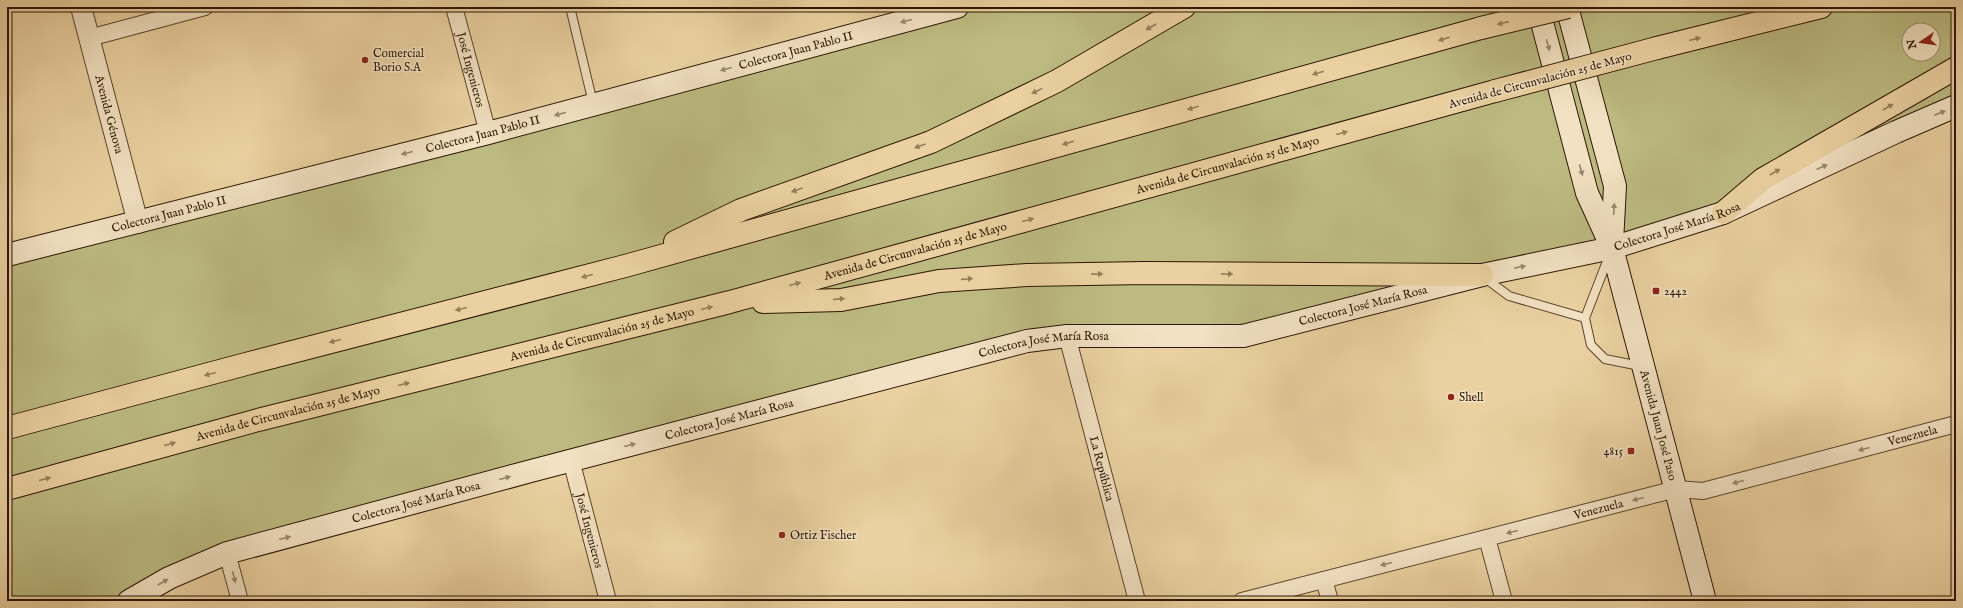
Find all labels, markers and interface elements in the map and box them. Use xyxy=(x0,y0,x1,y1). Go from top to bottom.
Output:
one-way arrow xyxy=(900,18,912,24)
one-way arrow xyxy=(1497,20,1509,26)
north arrow xyxy=(1901,22,1941,62)
one-way arrow xyxy=(1145,24,1156,31)
street label: Colectora Juan Pablo II xyxy=(737,28,855,73)
street label: José Ingenieros xyxy=(452,29,488,109)
one-way arrow xyxy=(1437,36,1450,42)
one-way arrow xyxy=(1689,36,1701,42)
text: N xyxy=(1904,37,1920,51)
one-way arrow xyxy=(1545,39,1551,51)
place label: Comercial Borio S.A xyxy=(373,46,425,75)
street label: Avenida de Circunvalación 25 de Mayo xyxy=(1446,49,1634,112)
marker: Comercial Borio S.A xyxy=(360,55,370,65)
one-way arrow xyxy=(720,66,732,72)
one-way arrow xyxy=(1312,71,1325,77)
street label: Avenida Génova xyxy=(91,73,127,156)
one-way arrow xyxy=(1031,88,1043,94)
one-way arrow xyxy=(1882,103,1894,110)
one-way arrow xyxy=(1187,105,1199,111)
one-way arrow xyxy=(1934,110,1945,116)
one-way arrow xyxy=(554,111,566,117)
street label: Colectora Juan Pablo II xyxy=(424,112,542,157)
one-way arrow xyxy=(1336,130,1349,136)
street label: Avenida de Circunvalación 25 de Mayo xyxy=(1134,133,1321,198)
one-way arrow xyxy=(1062,140,1074,146)
one-way arrow xyxy=(913,144,925,150)
one-way arrow xyxy=(401,151,413,157)
one-way arrow xyxy=(1579,164,1585,177)
one-way arrow xyxy=(1816,164,1827,170)
one-way arrow xyxy=(1769,168,1781,175)
one-way arrow xyxy=(791,187,803,193)
street label: Colectora Juan Pablo II xyxy=(110,193,228,236)
street label: Colectora José María Rosa xyxy=(1612,199,1743,255)
one-way arrow xyxy=(1611,202,1617,215)
one-way arrow xyxy=(1022,217,1034,223)
street label: Avenida de Circunvalación 25 de Mayo xyxy=(821,219,1009,284)
one-way arrow xyxy=(1514,264,1526,270)
one-way arrow xyxy=(1091,271,1104,277)
one-way arrow xyxy=(1221,271,1234,277)
one-way arrow xyxy=(581,273,593,279)
one-way arrow xyxy=(961,276,973,283)
one-way arrow xyxy=(789,281,801,287)
street label: Colectora José María Rosa xyxy=(1297,282,1430,329)
place label: 2442 xyxy=(1664,284,1687,299)
marker: 2442 xyxy=(1651,286,1661,296)
one-way arrow xyxy=(833,296,845,303)
street label: Avenida de Circunvalación 25 de Mayo xyxy=(508,304,696,365)
one-way arrow xyxy=(701,305,713,311)
one-way arrow xyxy=(455,306,468,312)
street label: Colectora José María Rosa xyxy=(977,329,1110,361)
one-way arrow xyxy=(329,338,341,344)
street label: Avenida Juan José Paso xyxy=(1636,368,1680,483)
one-way arrow xyxy=(203,371,215,377)
one-way arrow xyxy=(398,380,410,386)
street label: Avenida de Circunvalación 25 de Mayo xyxy=(194,383,382,445)
place label: Shell xyxy=(1459,390,1484,405)
marker: Shell xyxy=(1446,392,1456,402)
street label: Colectora José María Rosa xyxy=(664,395,796,444)
street label: Venezuela xyxy=(1885,422,1940,450)
street label: La República xyxy=(1086,434,1117,504)
one-way arrow xyxy=(164,441,176,447)
one-way arrow xyxy=(625,442,637,448)
place label: 4815 xyxy=(1604,444,1624,459)
marker: 4815 xyxy=(1626,446,1636,456)
one-way arrow xyxy=(1858,446,1870,452)
one-way arrow xyxy=(499,475,511,481)
one-way arrow xyxy=(39,476,51,482)
street label: Colectora José María Rosa xyxy=(350,478,483,527)
one-way arrow xyxy=(1732,479,1745,485)
street label: José Ingenieros xyxy=(571,490,606,570)
street label: Venezuela xyxy=(1571,496,1626,523)
one-way arrow xyxy=(1632,496,1644,502)
place label: Ortiz Fischer xyxy=(790,528,857,543)
one-way arrow xyxy=(1506,529,1518,535)
marker: Ortiz Fischer xyxy=(777,530,787,540)
one-way arrow xyxy=(279,535,291,541)
one-way arrow xyxy=(1380,561,1392,567)
one-way arrow xyxy=(231,571,237,583)
one-way arrow xyxy=(157,578,169,585)

